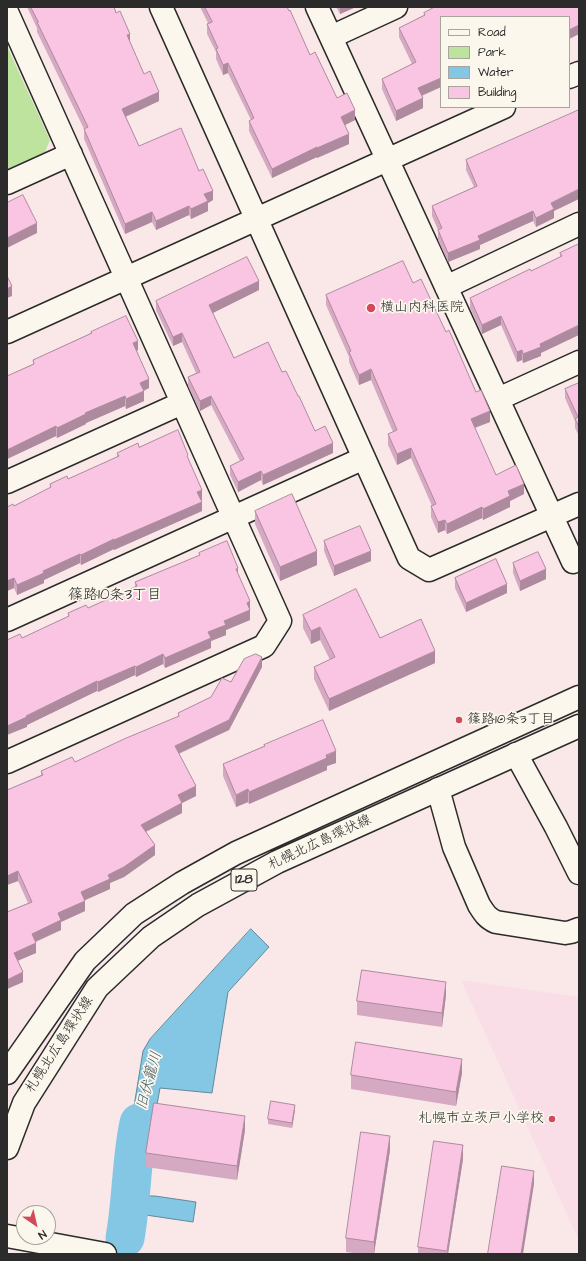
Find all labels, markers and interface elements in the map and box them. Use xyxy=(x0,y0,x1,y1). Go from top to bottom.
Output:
legend xyxy=(440,16,570,108)
text: Road xyxy=(478,24,506,41)
text: Park xyxy=(478,44,506,61)
text: Water xyxy=(478,64,513,81)
text: Building xyxy=(478,84,516,101)
place label: 横山内科医院 xyxy=(380,300,464,316)
marker: 横山内科医院 xyxy=(365,302,377,314)
district label: 篠路10条3丁目 xyxy=(68,587,162,605)
place label: 篠路10条3丁目 xyxy=(467,712,555,728)
marker: 篠路10条3丁目 xyxy=(454,715,464,725)
street label: 札幌北広島環状線 xyxy=(266,812,374,874)
road number: 128 xyxy=(231,869,257,891)
street label: 札幌北広島環状線 xyxy=(22,993,98,1097)
water label: 旧伏籠川 xyxy=(134,1050,166,1112)
place label: 札幌市立茨戸小学校 xyxy=(418,1111,544,1127)
marker: 札幌市立茨戸小学校 xyxy=(547,1114,557,1124)
north arrow xyxy=(16,1205,56,1245)
text: N xyxy=(35,1226,49,1243)

